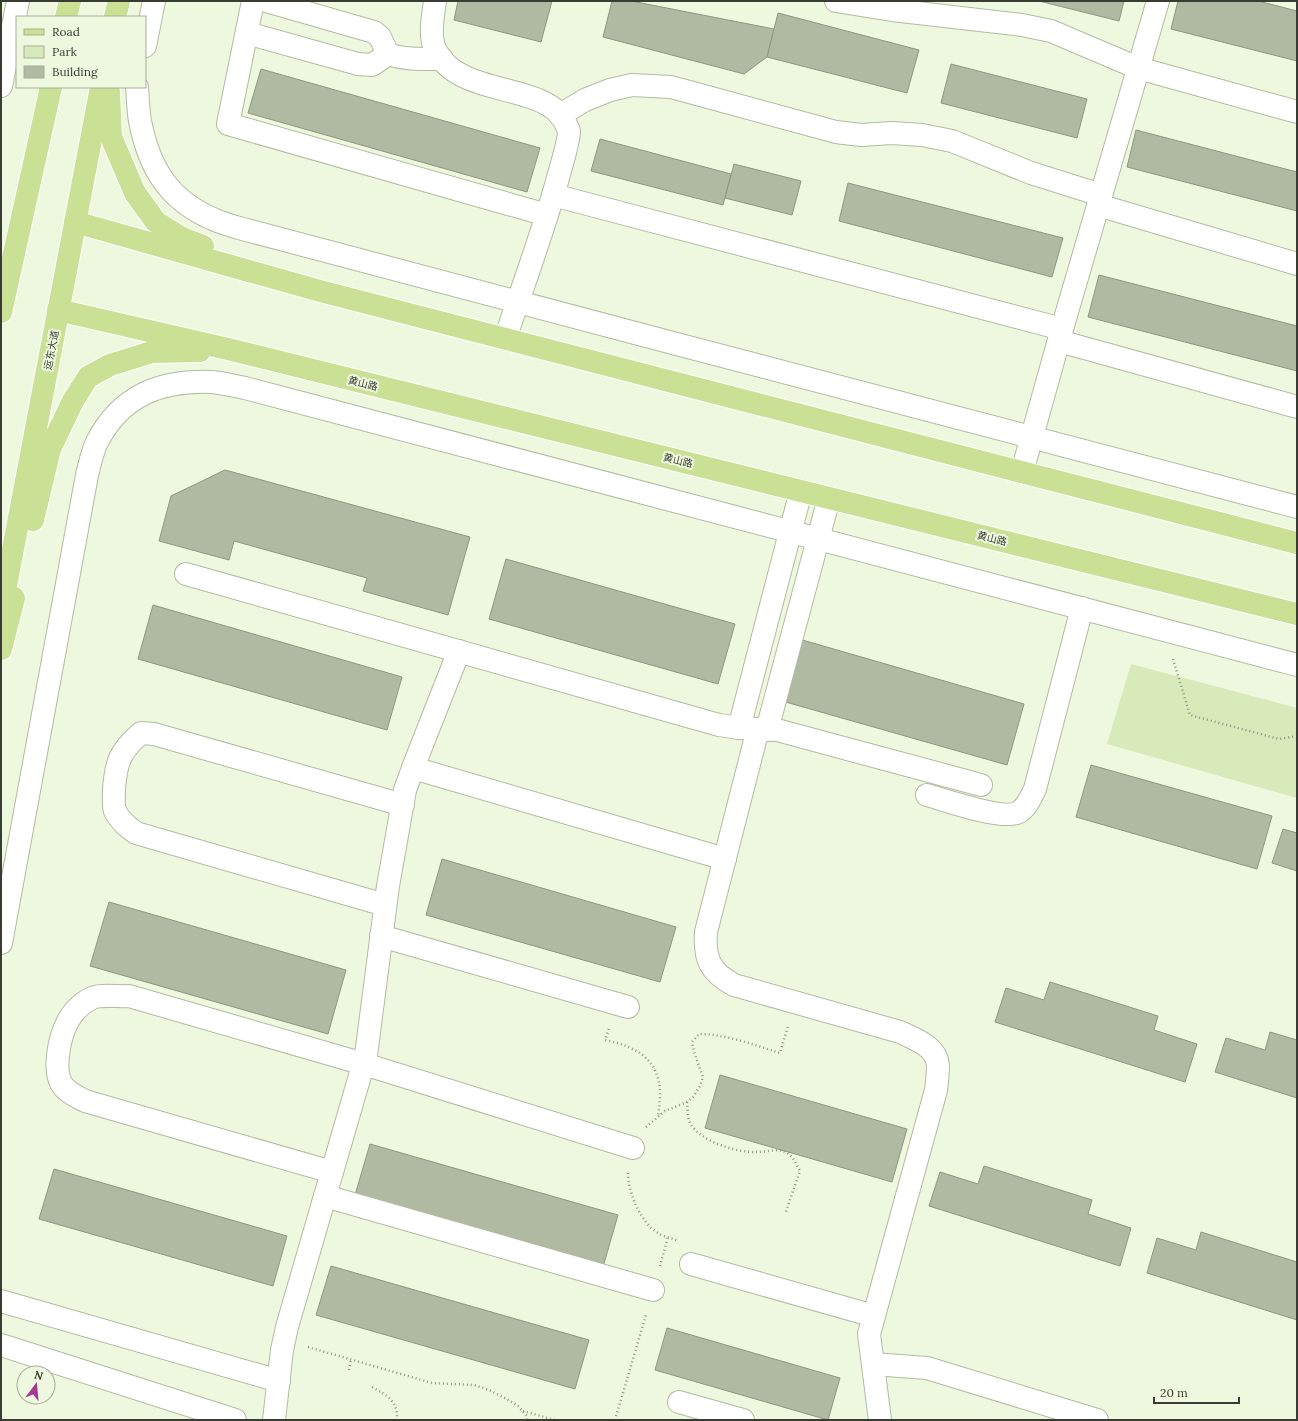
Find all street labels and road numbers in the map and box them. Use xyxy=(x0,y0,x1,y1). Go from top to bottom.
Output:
street label: 运东大道 xyxy=(41,329,62,371)
street label: 黄山路 xyxy=(347,374,379,393)
street label: 黄山路 xyxy=(662,451,694,470)
street label: 黄山路 xyxy=(976,529,1008,548)

